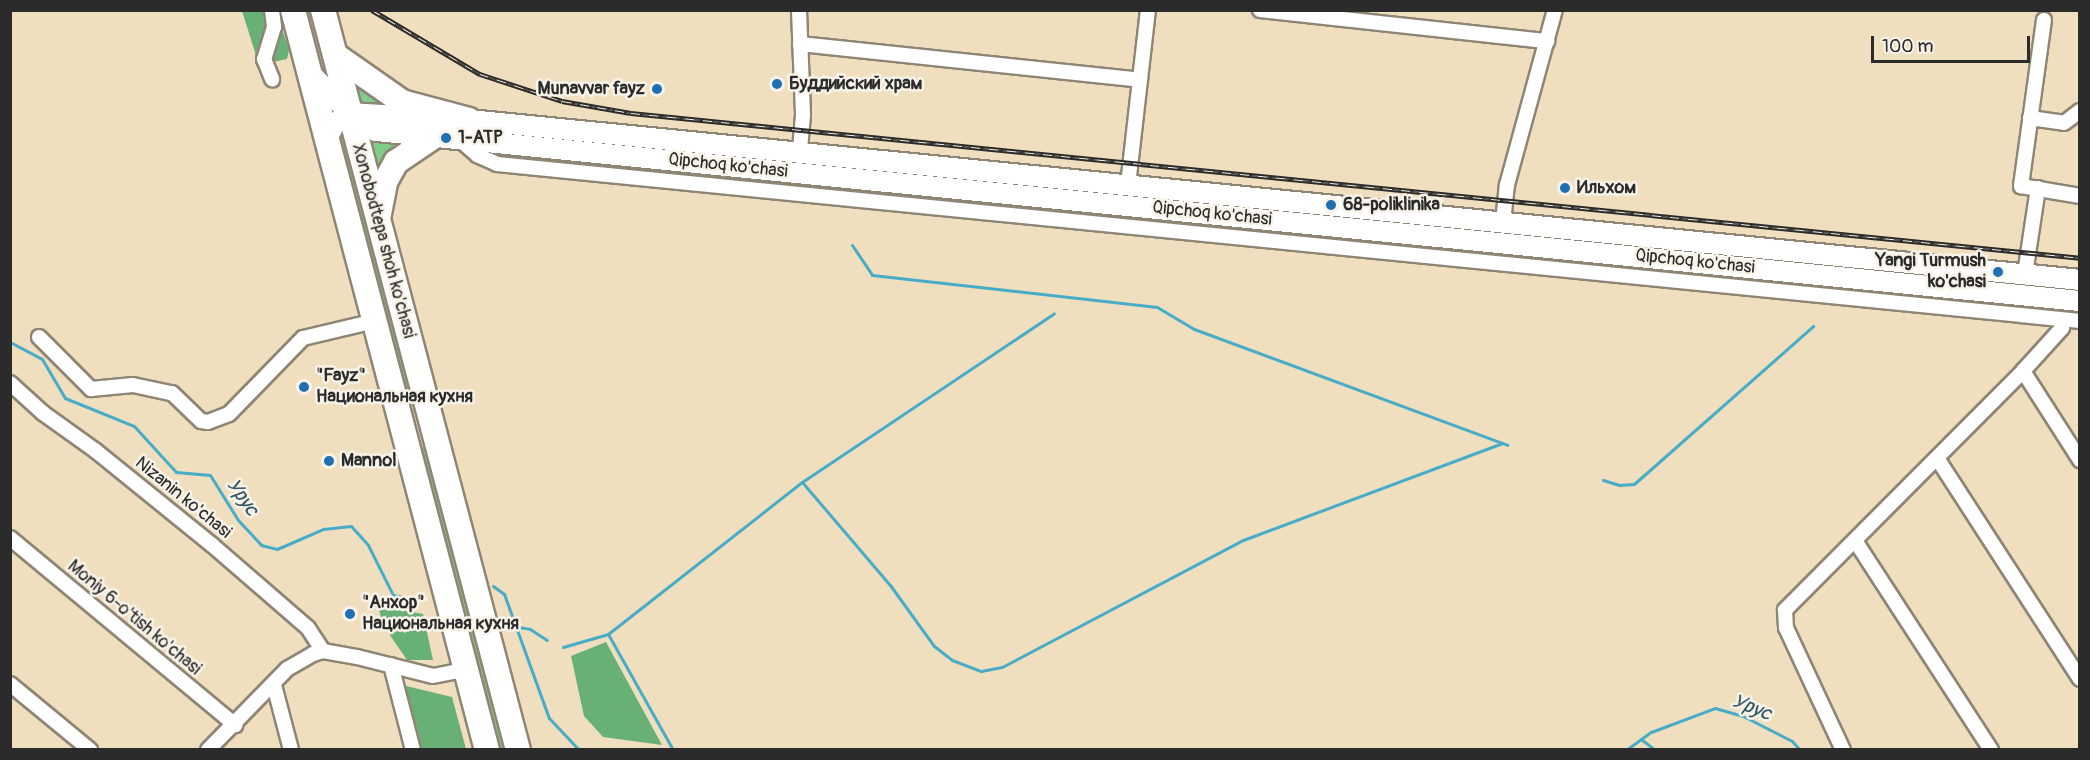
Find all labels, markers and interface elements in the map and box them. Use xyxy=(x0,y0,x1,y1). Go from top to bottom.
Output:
scale bar xyxy=(1874,24,2033,62)
text: 100 m xyxy=(1882,35,1934,58)
place label: Буддийский храм xyxy=(789,73,922,95)
marker: Буддийский храм xyxy=(770,77,784,91)
place label: Munavvar fayz xyxy=(538,78,645,100)
marker: Munavvar fayz xyxy=(650,82,664,96)
place label: 1-ATP xyxy=(458,127,503,149)
marker: 1-ATP xyxy=(439,131,453,145)
street label: Xonobodtepa shoh ko'chasi xyxy=(347,141,419,341)
street label: Qipchoq ko'chasi xyxy=(667,149,789,183)
place label: Ильхом xyxy=(1577,177,1636,199)
marker: Ильхом xyxy=(1558,181,1572,195)
place label: 68-poliklinika xyxy=(1343,194,1440,216)
street label: Qipchoq ko'chasi xyxy=(1151,197,1273,231)
marker: 68-poliklinika xyxy=(1324,198,1338,212)
street label: Qipchoq ko'chasi xyxy=(1634,245,1756,279)
place label: Yangi Turmush ko'chasi xyxy=(1876,251,1986,294)
marker: Yangi Turmush ko'chasi xyxy=(1991,265,2005,279)
place label: "Fayz" Национальная кухня xyxy=(316,366,473,409)
marker: "Fayz" Национальная кухня xyxy=(297,380,311,394)
place label: Mannol xyxy=(341,450,396,472)
street label: Nizanin ko'chasi xyxy=(130,453,236,543)
marker: Mannol xyxy=(322,454,336,468)
water label: Урус xyxy=(222,474,264,520)
street label: Moniy 6-o'tish ko'chasi xyxy=(63,556,205,680)
place label: "Анхор" Национальная кухня xyxy=(362,593,519,636)
marker: "Анхор" Национальная кухня xyxy=(343,607,357,621)
water label: Урус xyxy=(1729,688,1775,726)

